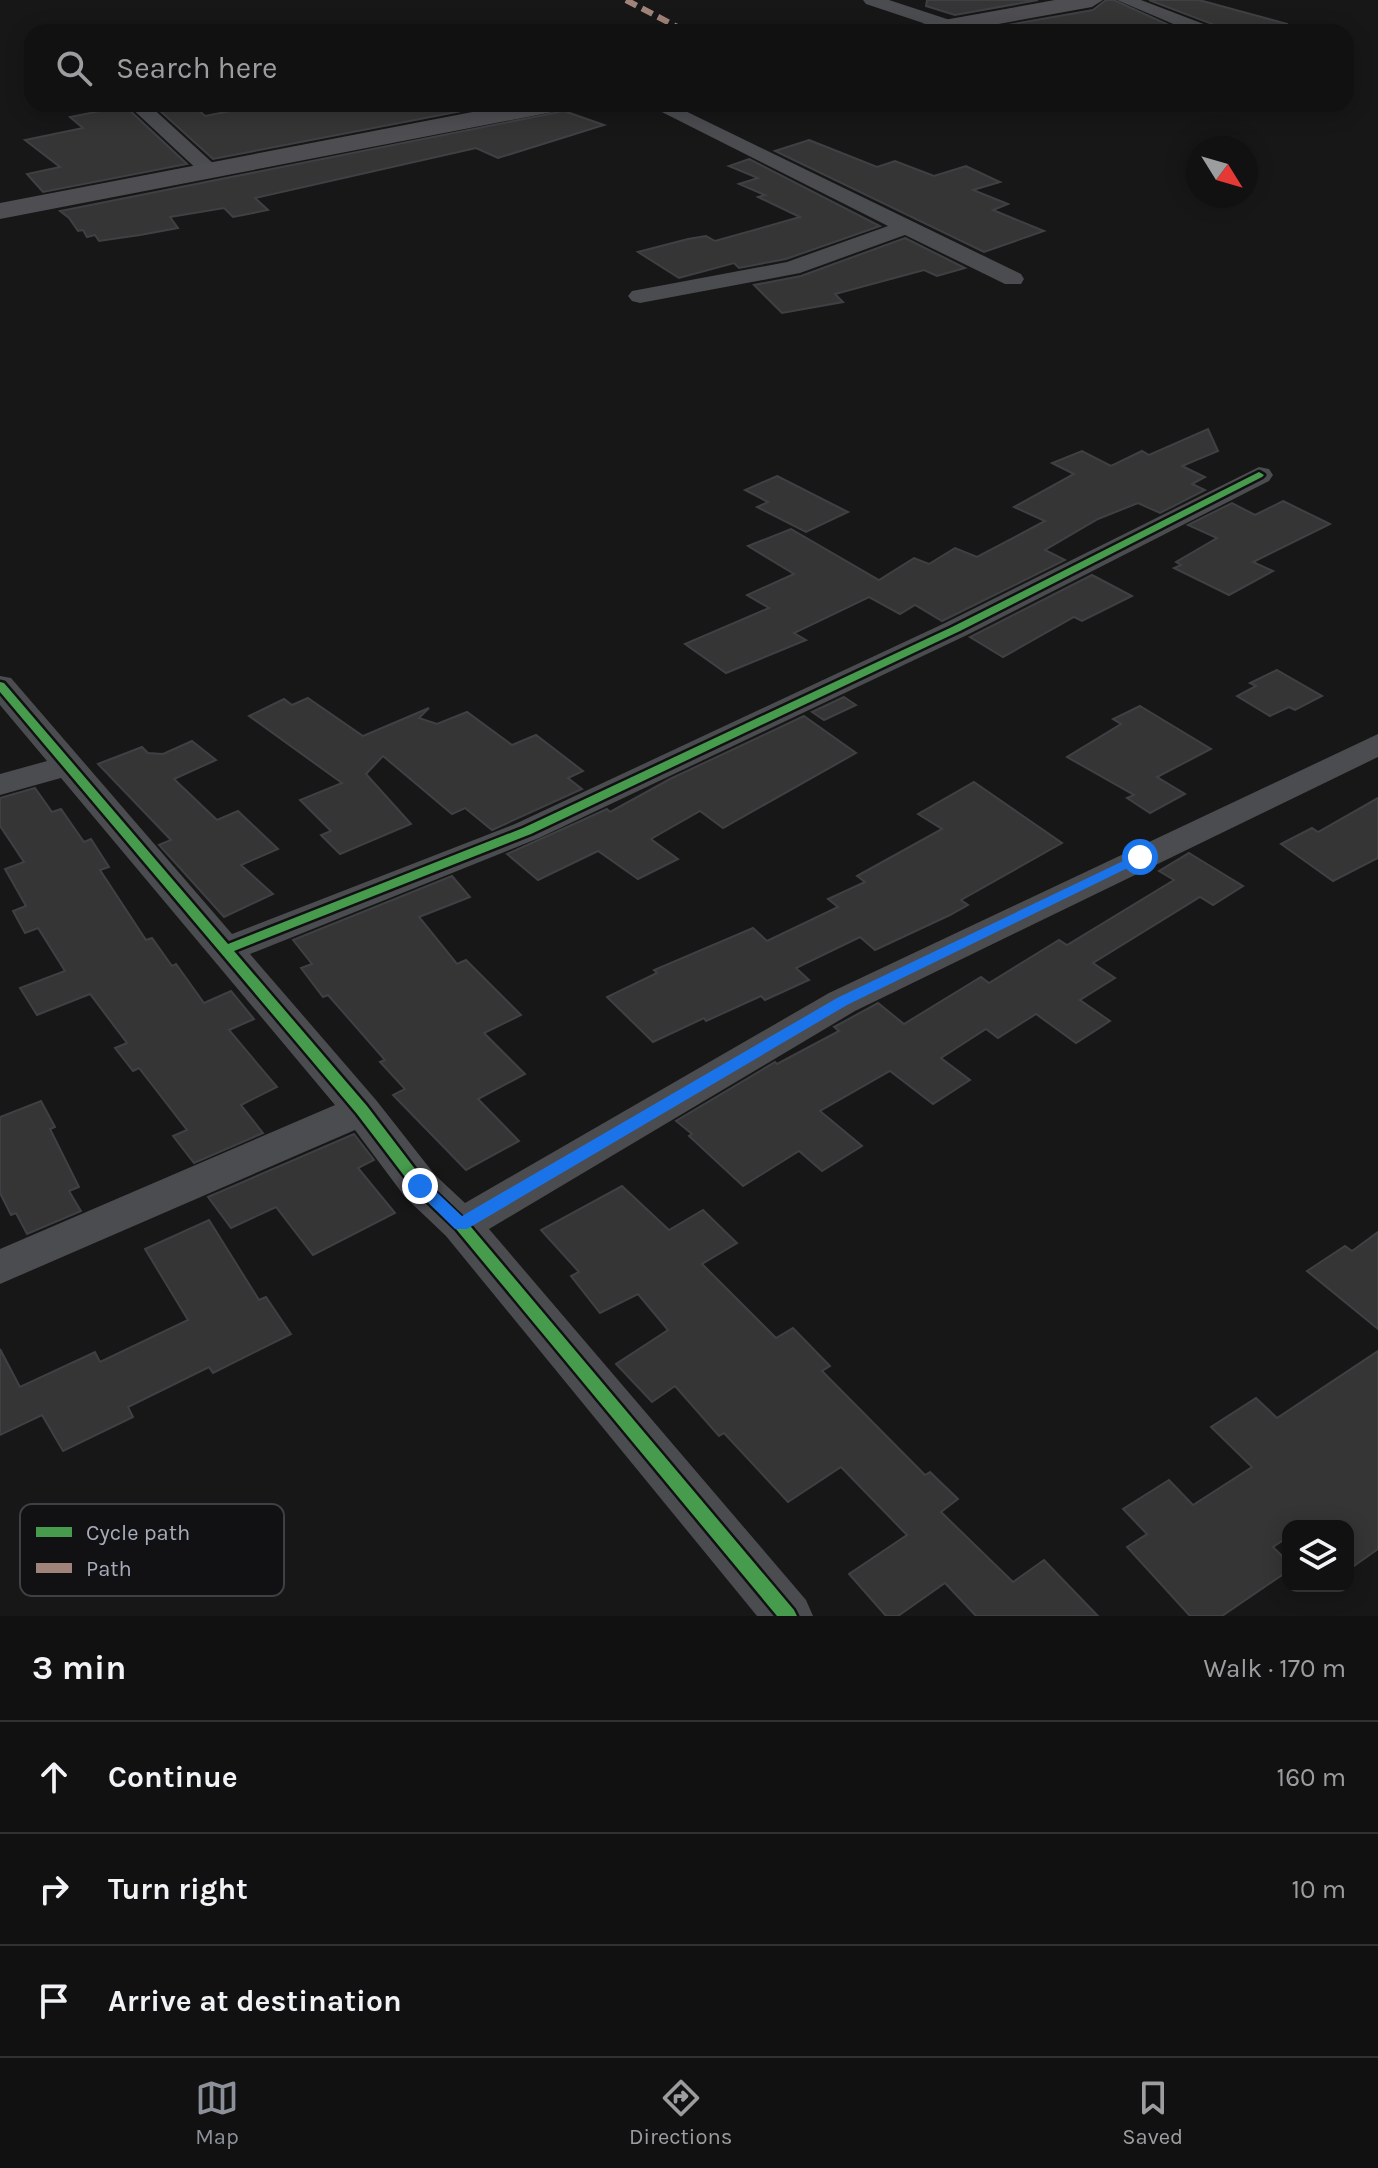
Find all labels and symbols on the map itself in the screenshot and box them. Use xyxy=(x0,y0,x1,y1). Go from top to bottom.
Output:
north arrow xyxy=(1186,136,1258,208)
route start xyxy=(1122,839,1158,875)
route end xyxy=(402,1168,438,1204)
legend xyxy=(20,1504,284,1596)
text: Cycle path xyxy=(86,1520,190,1546)
text: Path xyxy=(86,1556,132,1582)

